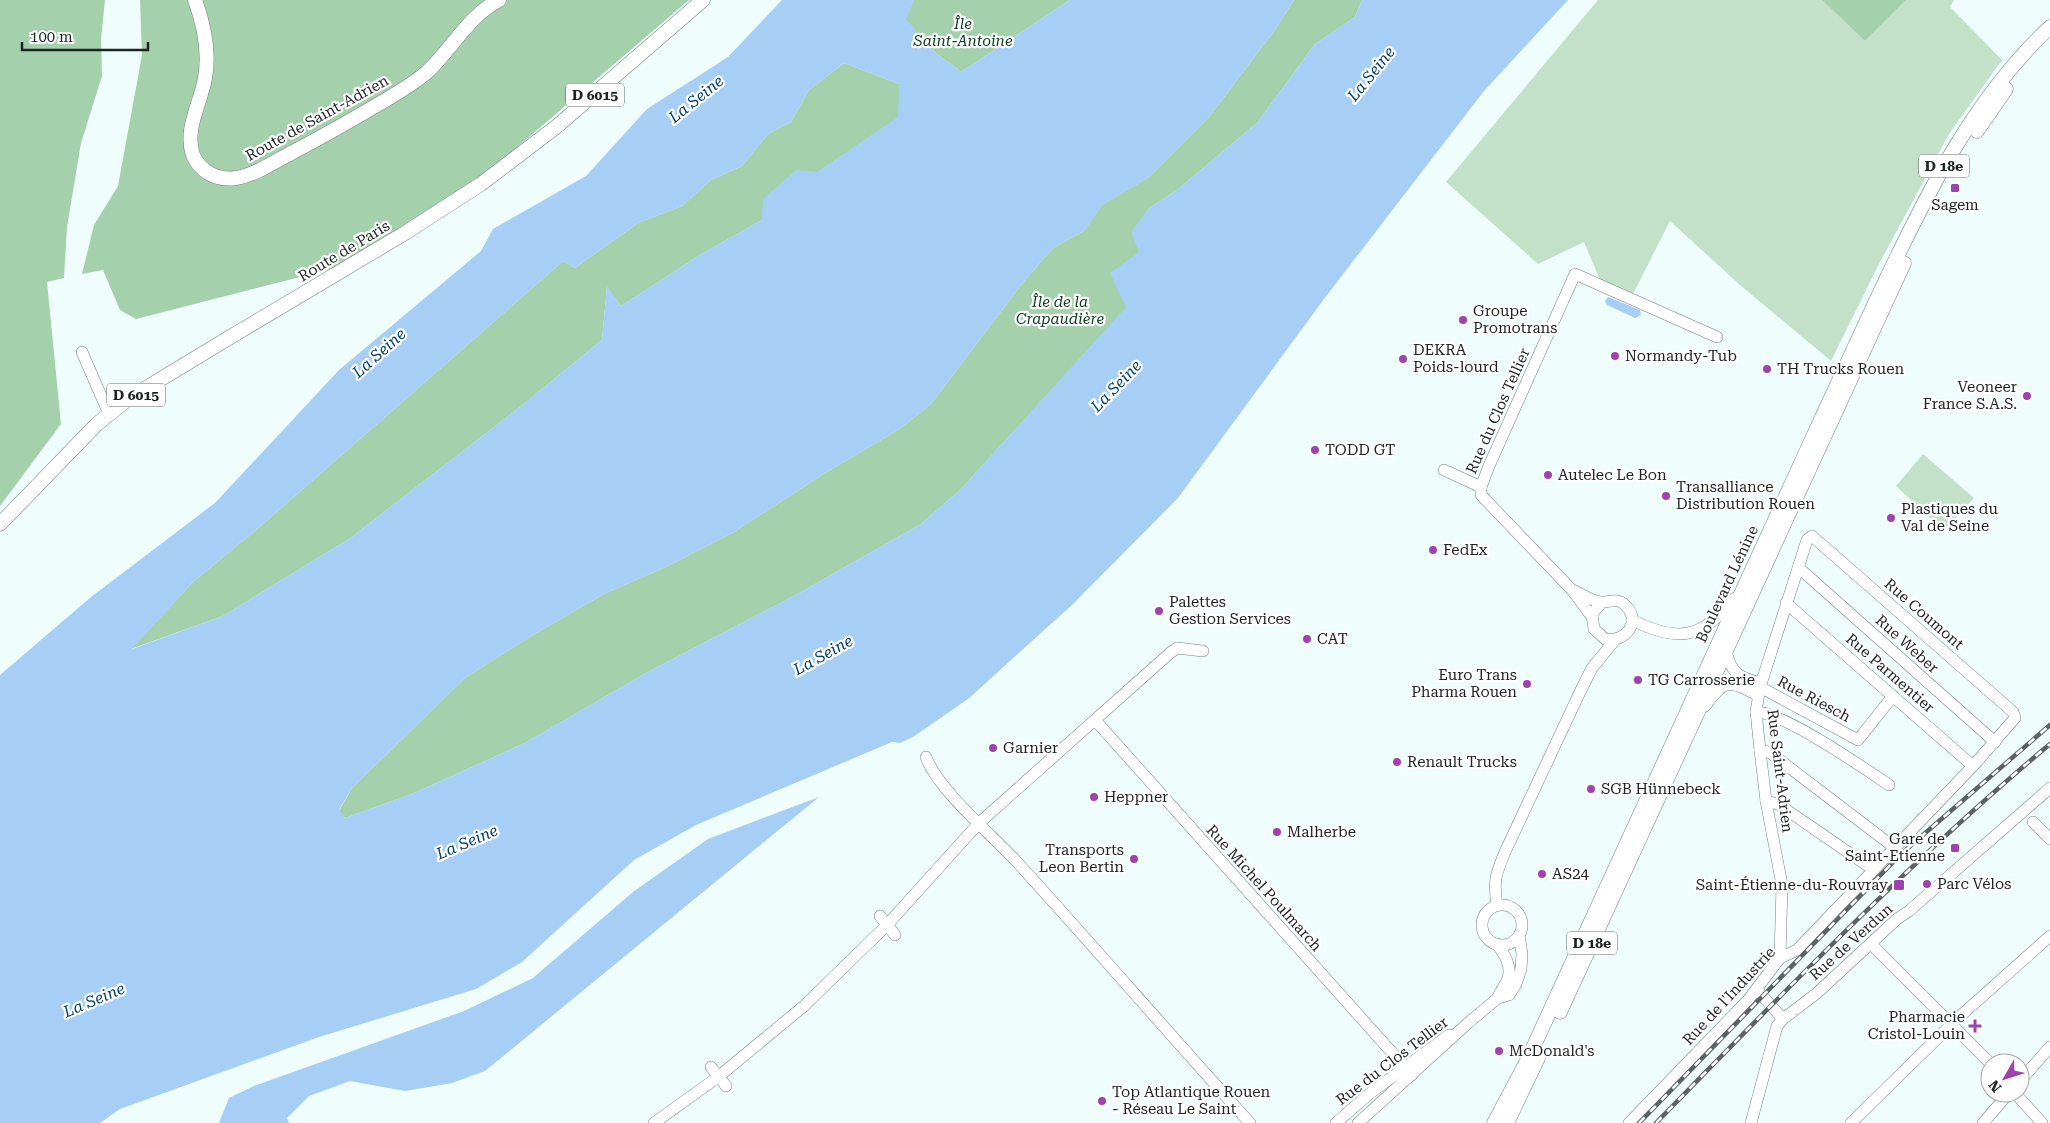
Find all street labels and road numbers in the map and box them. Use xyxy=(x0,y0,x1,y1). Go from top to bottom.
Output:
street label: Route de Saint-Adrien xyxy=(242,71,392,165)
road number: D 6015 xyxy=(566,84,624,106)
road number: D 18e xyxy=(1919,154,1969,178)
street label: Route de Paris xyxy=(295,217,393,285)
street label: Rue du Clos Tellier xyxy=(1462,345,1534,477)
road number: D 6015 xyxy=(107,384,165,406)
street label: Boulevard Lénine xyxy=(1692,523,1762,645)
street label: Rue Coumont xyxy=(1881,575,1968,654)
street label: Rue Weber xyxy=(1872,611,1942,677)
street label: Rue Parmentier xyxy=(1842,630,1938,716)
street label: Rue Riesch xyxy=(1774,672,1854,726)
street label: Rue Saint-Adrien xyxy=(1764,708,1797,834)
street label: Rue Michel Poulmarch xyxy=(1203,821,1326,955)
street label: Rue de Verdun xyxy=(1806,900,1897,984)
road number: D 18e xyxy=(1567,931,1617,954)
street label: Rue de l'Industrie xyxy=(1679,943,1779,1049)
street label: Rue du Clos Tellier xyxy=(1333,1013,1451,1109)

